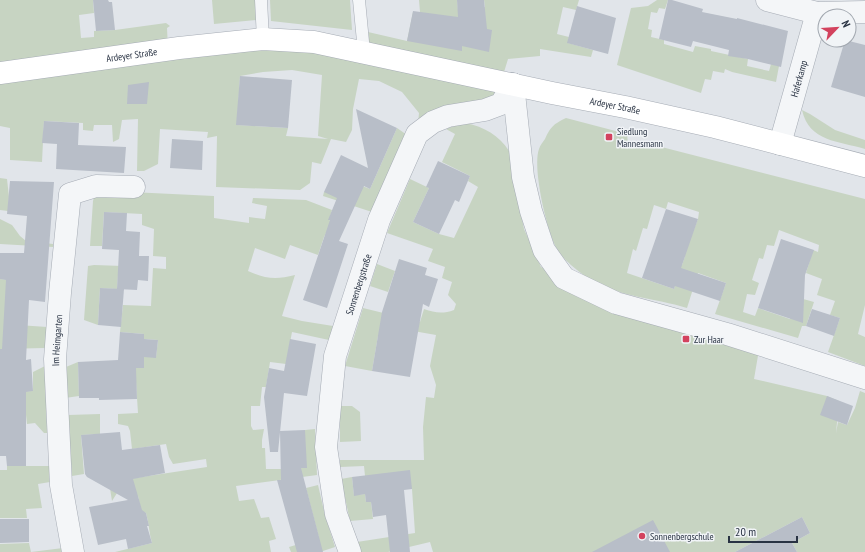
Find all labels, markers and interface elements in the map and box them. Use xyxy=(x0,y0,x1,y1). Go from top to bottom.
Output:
north arrow xyxy=(817,8,857,48)
text: N xyxy=(838,18,854,29)
street label: Ardeyer Straße xyxy=(105,45,158,65)
street label: Haferkamp xyxy=(787,59,810,98)
street label: Ardeyer Straße xyxy=(589,94,642,117)
place label: Siedlung Mannesmann xyxy=(617,125,663,150)
marker: Siedlung Mannesmann xyxy=(604,132,614,142)
street label: Sonnenbergstraße xyxy=(342,252,374,317)
street label: Im Heimgarten xyxy=(48,314,65,366)
place label: Zur Haar xyxy=(694,333,724,346)
marker: Zur Haar xyxy=(681,334,691,344)
scale bar xyxy=(729,518,797,544)
text: 20 m xyxy=(735,524,756,539)
place label: Sonnenbergschule xyxy=(650,530,714,543)
marker: Sonnenbergschule xyxy=(637,531,647,541)

